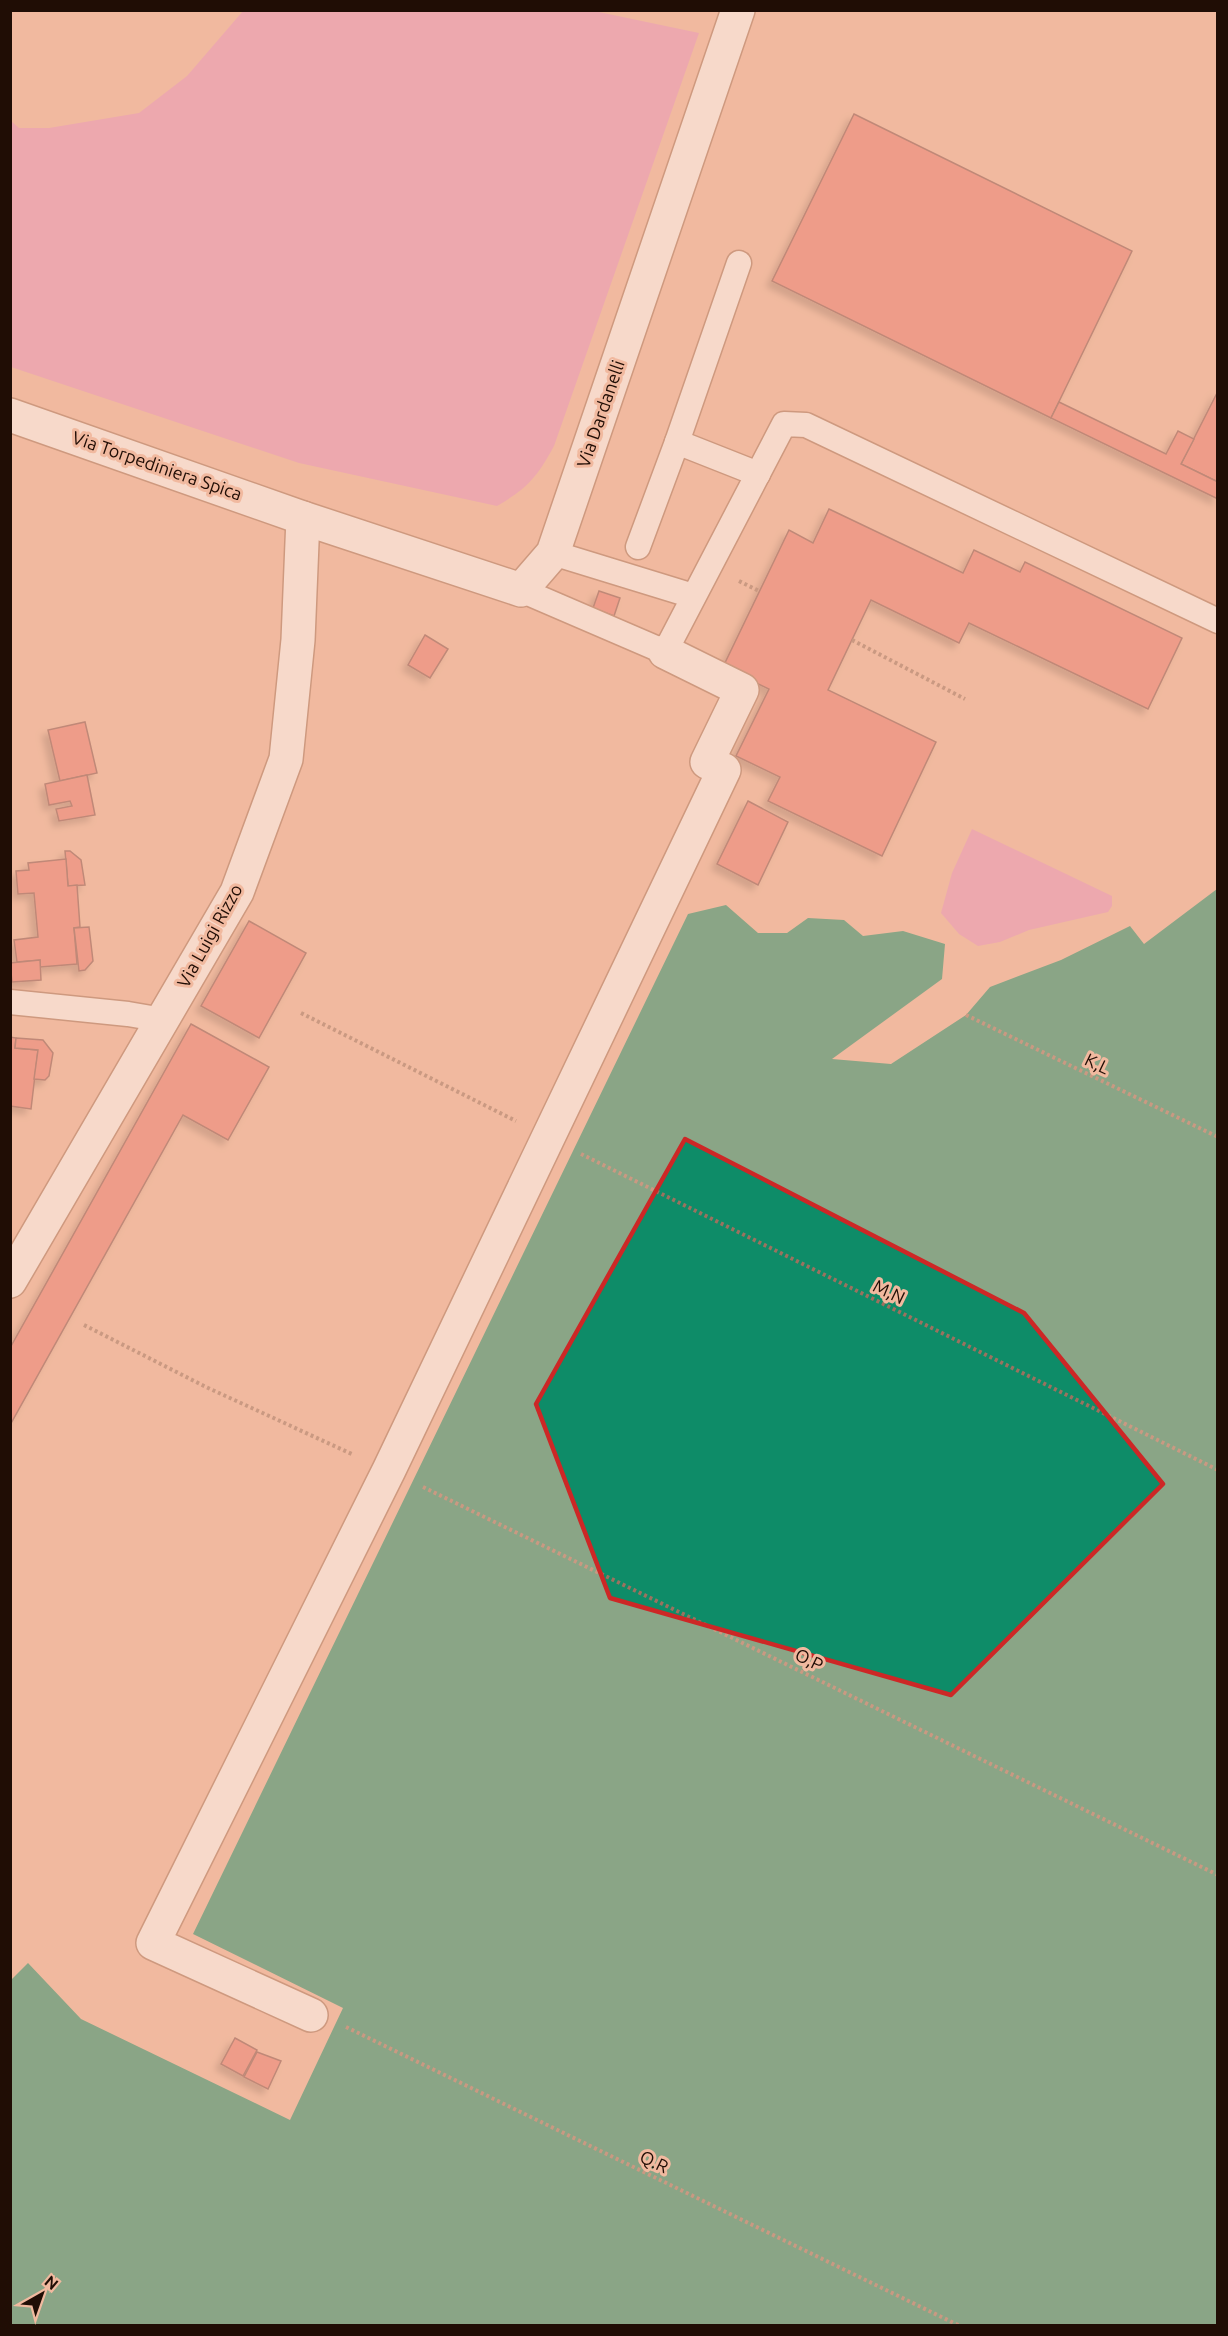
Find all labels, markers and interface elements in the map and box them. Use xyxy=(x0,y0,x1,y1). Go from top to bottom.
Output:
street label: Via Dardanelli xyxy=(572,357,628,470)
street label: Via Torpediniera Spica xyxy=(70,427,245,504)
street label: Via Luigi Rizzo xyxy=(173,880,246,991)
street label: K,L xyxy=(1082,1049,1113,1078)
street label: M,N xyxy=(870,1275,909,1307)
street label: O,P xyxy=(792,1644,827,1674)
street label: Q.R xyxy=(636,2146,672,2177)
north arrow xyxy=(12,2264,72,2324)
text: N xyxy=(41,2272,62,2293)

